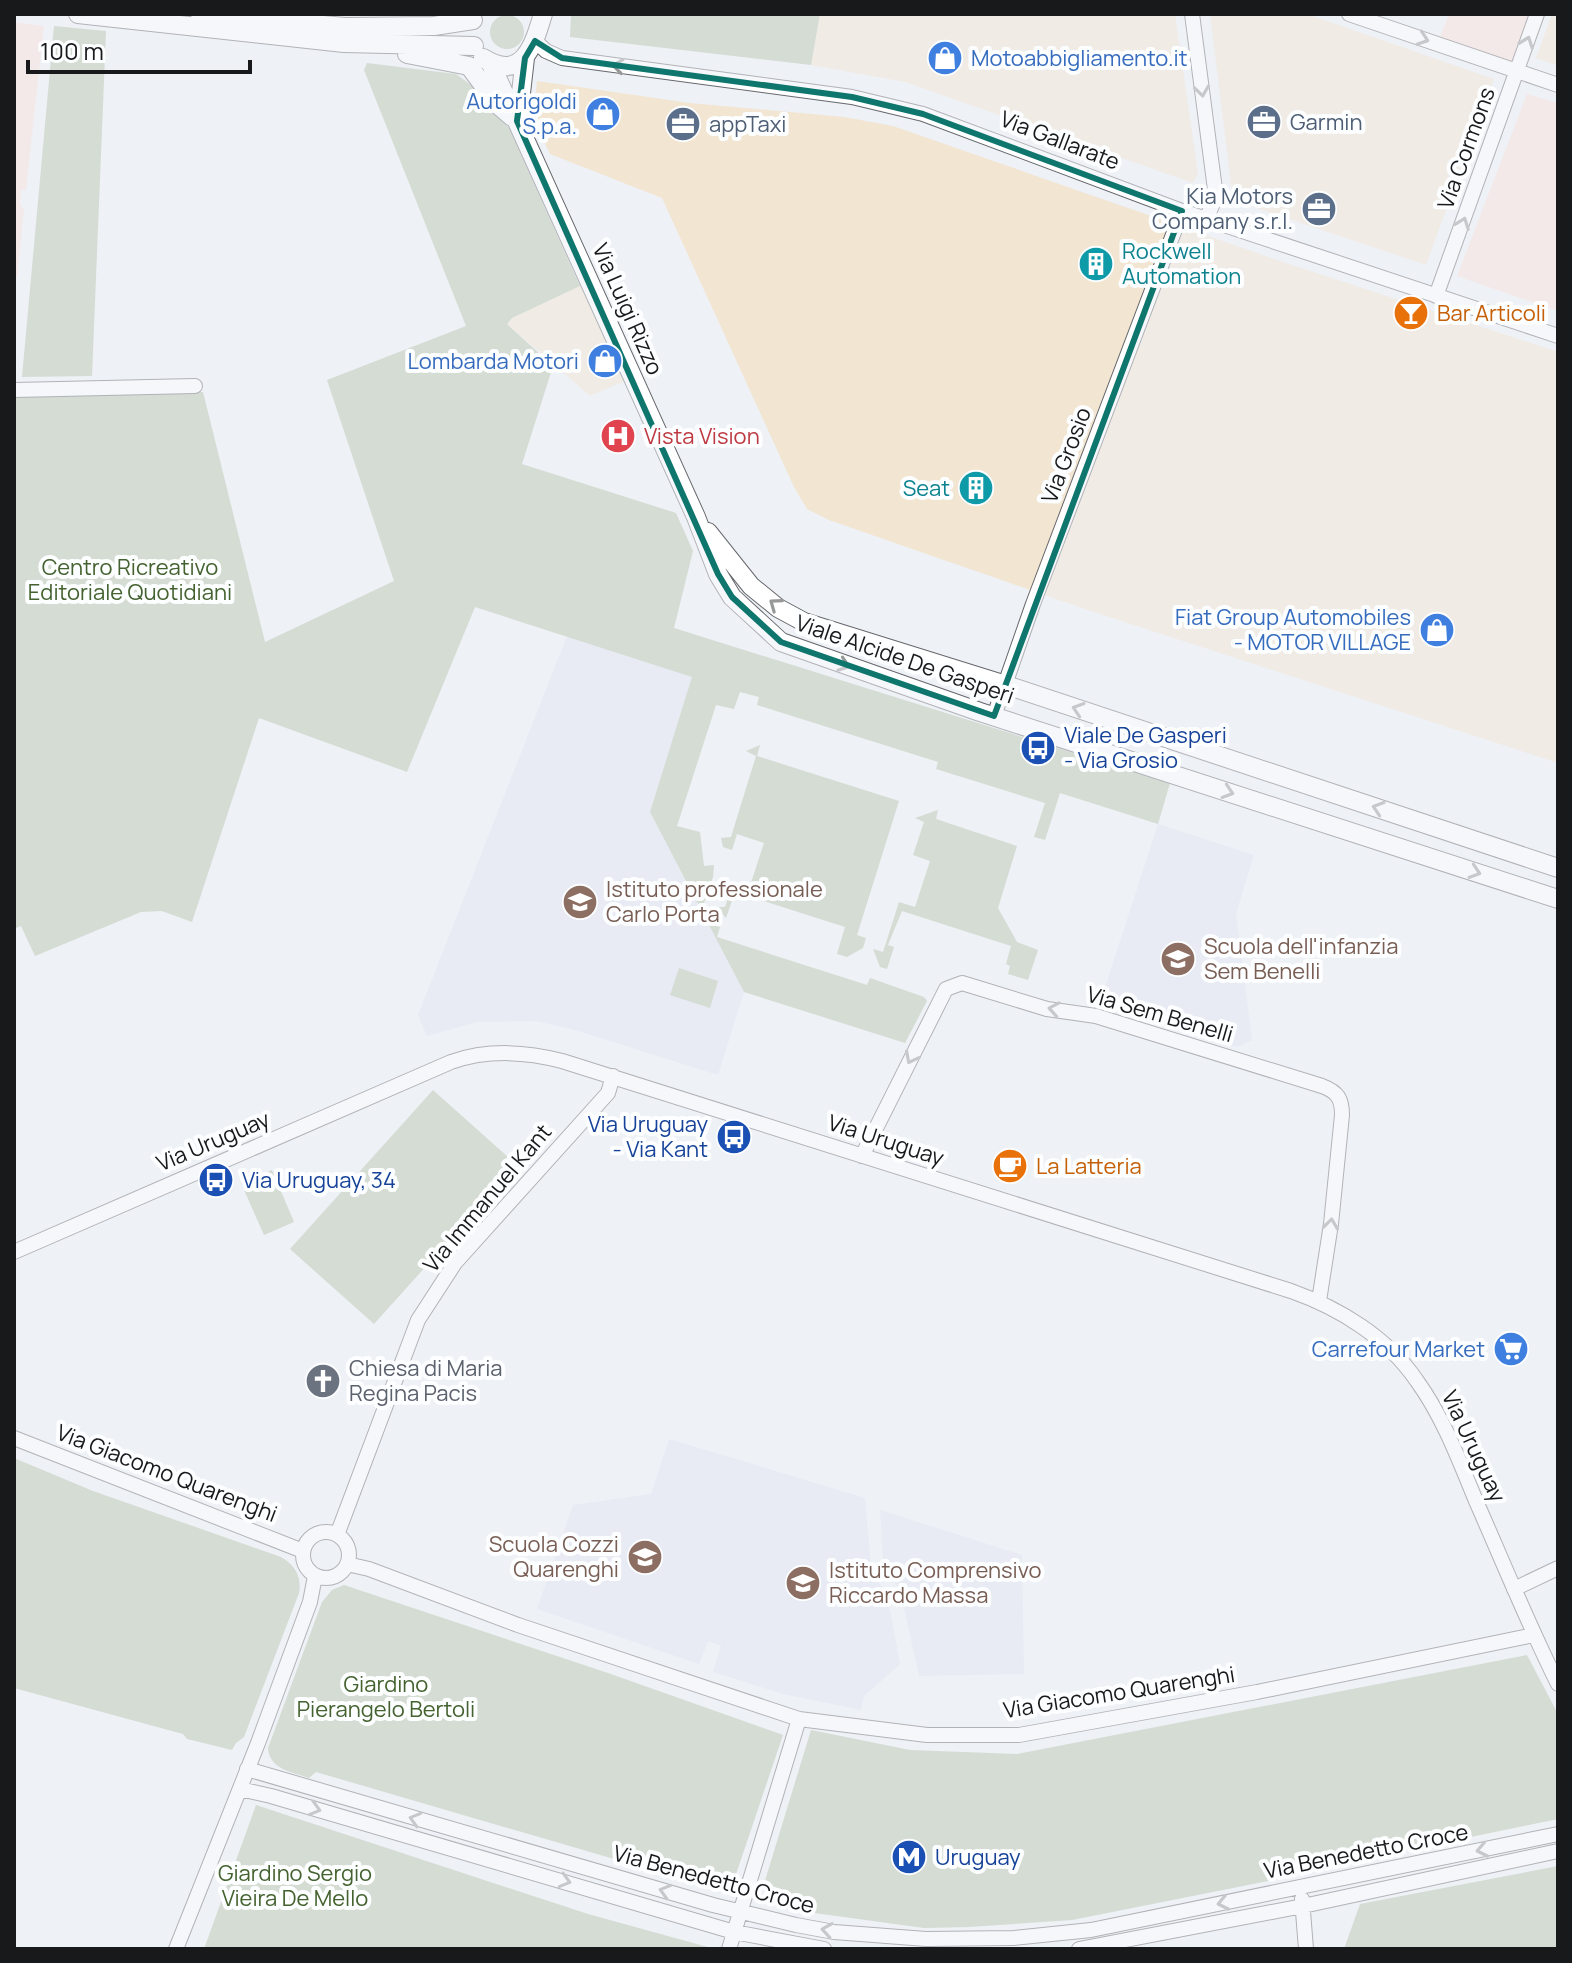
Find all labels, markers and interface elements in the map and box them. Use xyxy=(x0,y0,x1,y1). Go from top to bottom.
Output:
scale bar xyxy=(28,24,250,74)
one-way arrow xyxy=(1415,30,1429,46)
text: 100 m xyxy=(40,34,104,67)
one-way arrow xyxy=(1517,36,1533,50)
shop icon: Motoabbigliamento.it xyxy=(926,39,964,77)
place label: Motoabbigliamento.it xyxy=(971,43,1188,73)
one-way arrow xyxy=(611,58,625,75)
street label: Via Cormons xyxy=(1430,83,1502,213)
one-way arrow xyxy=(1194,85,1211,98)
place label: Autorigoldi S.p.a. xyxy=(466,86,577,141)
shop icon: Autorigoldi S.p.a. xyxy=(584,95,622,133)
street label: Via Gallarate xyxy=(996,103,1124,177)
office icon: Garmin xyxy=(1245,103,1283,141)
office icon: appTaxi xyxy=(664,105,702,143)
place label: Garmin xyxy=(1290,107,1363,137)
place label: appTaxi xyxy=(709,109,786,139)
place label: Kia Motors Company s.r.l. xyxy=(1152,181,1293,236)
office icon: Kia Motors Company s.r.l. xyxy=(1300,190,1338,228)
one-way arrow xyxy=(1453,216,1469,230)
place label: Rockwell Automation xyxy=(1122,236,1241,291)
street label: Via Luigi Rizzo xyxy=(586,238,670,380)
building icon: Rockwell Automation xyxy=(1077,245,1115,283)
bar icon: Bar Articoli xyxy=(1392,294,1430,332)
place label: Bar Articoli xyxy=(1437,298,1546,328)
shop icon: Lombarda Motori xyxy=(586,342,624,380)
place label: Lombarda Motori xyxy=(408,346,579,376)
street label: Via Grosio xyxy=(1034,403,1098,507)
hospital icon: Vista Vision xyxy=(599,417,637,455)
place label: Vista Vision xyxy=(644,421,760,451)
building icon: Seat xyxy=(957,469,995,507)
place label: Seat xyxy=(903,473,950,503)
park label: Centro Ricreativo Editoriale Quotidiani xyxy=(28,552,232,607)
one-way arrow xyxy=(769,599,783,614)
place label: Fiat Group Automobiles - MOTOR VILLAGE xyxy=(1175,602,1411,657)
street label: Viale Alcide De Gasperi xyxy=(792,608,1018,710)
shop icon: Fiat Group Automobiles - MOTOR VILLAGE xyxy=(1418,611,1456,649)
one-way arrow xyxy=(836,655,850,671)
one-way arrow xyxy=(1071,702,1085,718)
place label: Viale De Gasperi - Via Grosio xyxy=(1064,720,1227,775)
bus stop icon: Viale De Gasperi - Via Grosio xyxy=(1019,729,1057,767)
one-way arrow xyxy=(1220,783,1234,799)
one-way arrow xyxy=(1371,802,1385,818)
one-way arrow xyxy=(1467,863,1481,879)
place label: Istituto professionale Carlo Porta xyxy=(606,874,823,929)
school or university icon: Istituto professionale Carlo Porta xyxy=(561,883,599,921)
place label: Scuola dell'infanzia Sem Benelli xyxy=(1204,931,1398,986)
school or university icon: Scuola dell'infanzia Sem Benelli xyxy=(1159,940,1197,978)
street label: Via Sem Benelli xyxy=(1083,979,1237,1049)
one-way arrow xyxy=(1047,1002,1061,1019)
one-way arrow xyxy=(905,1050,920,1065)
street label: Via Uruguay xyxy=(152,1104,275,1178)
street label: Via Uruguay xyxy=(824,1107,948,1173)
place label: Via Uruguay - Via Kant xyxy=(588,1109,708,1164)
street label: Via Immanuel Kant xyxy=(416,1117,558,1278)
bus stop icon: Via Uruguay - Via Kant xyxy=(715,1118,753,1156)
cafe icon: La Latteria xyxy=(991,1147,1029,1185)
place label: La Latteria xyxy=(1036,1151,1142,1181)
bus stop icon: Via Uruguay, 34 xyxy=(197,1161,235,1199)
place label: Via Uruguay, 34 xyxy=(242,1165,396,1195)
one-way arrow xyxy=(1323,1217,1340,1230)
supermarket icon: Carrefour Market xyxy=(1492,1330,1530,1368)
place label: Carrefour Market xyxy=(1312,1334,1485,1364)
place label: Chiesa di Maria Regina Pacis xyxy=(349,1353,503,1408)
church icon: Chiesa di Maria Regina Pacis xyxy=(304,1362,342,1400)
street label: Via Uruguay xyxy=(1435,1385,1513,1507)
street label: Via Giacomo Quarenghi xyxy=(52,1417,282,1529)
place label: Scuola Cozzi Quarenghi xyxy=(489,1529,619,1584)
school or university icon: Scuola Cozzi Quarenghi xyxy=(626,1538,664,1576)
place label: Istituto Comprensivo Riccardo Massa xyxy=(829,1555,1041,1610)
school or university icon: Istituto Comprensivo Riccardo Massa xyxy=(784,1564,822,1602)
street label: Via Giacomo Quarenghi xyxy=(1001,1659,1237,1725)
park label: Giardino Pierangelo Bertoli xyxy=(297,1669,475,1724)
one-way arrow xyxy=(308,1800,322,1816)
one-way arrow xyxy=(409,1812,423,1828)
street label: Via Benedetto Croce xyxy=(1261,1816,1471,1885)
street label: Via Benedetto Croce xyxy=(610,1838,818,1920)
metro station icon: Uruguay xyxy=(890,1838,928,1876)
one-way arrow xyxy=(1475,1841,1489,1858)
place label: Uruguay xyxy=(935,1842,1021,1872)
park label: Giardino Sergio Vieira De Mello xyxy=(218,1858,372,1913)
one-way arrow xyxy=(558,1872,571,1888)
one-way arrow xyxy=(659,1884,673,1900)
one-way arrow xyxy=(1217,1894,1230,1911)
one-way arrow xyxy=(820,1922,833,1939)

